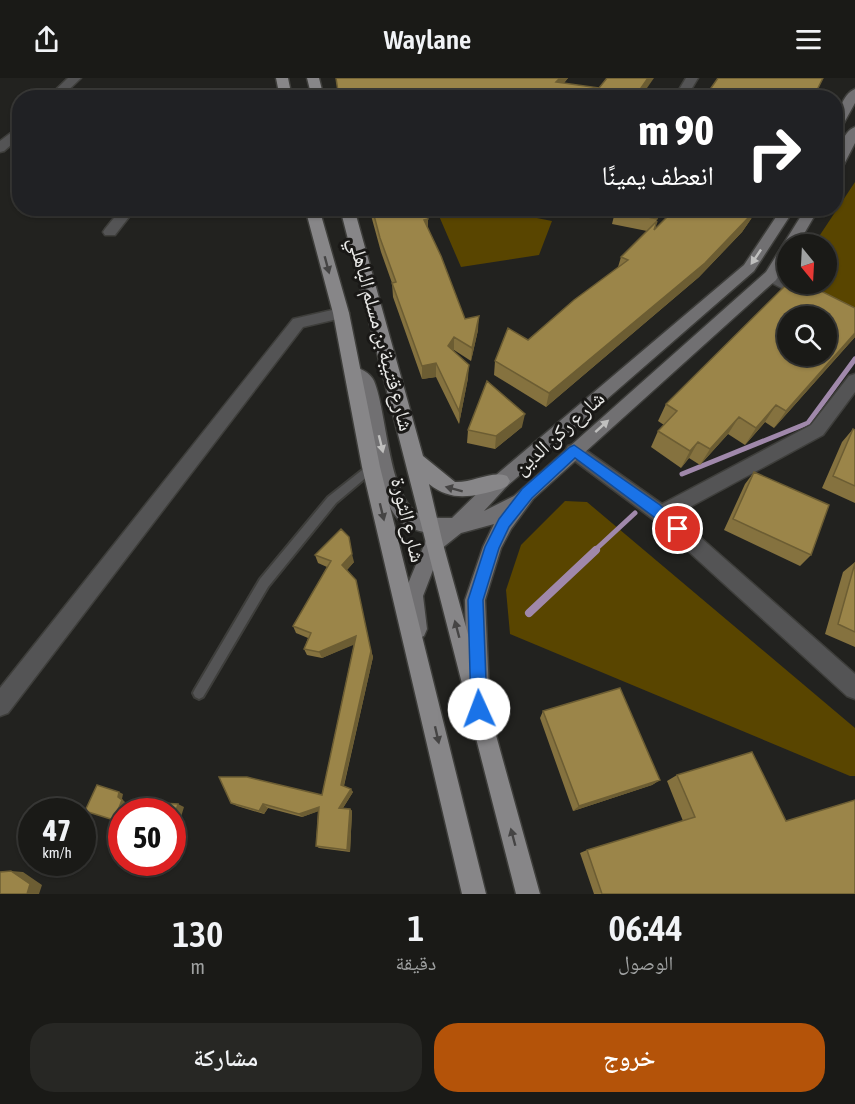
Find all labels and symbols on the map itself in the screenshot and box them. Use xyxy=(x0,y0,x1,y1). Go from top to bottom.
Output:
street label: شارع قتيبة بن مسلم الباهلي xyxy=(339,234,419,435)
north arrow xyxy=(777,234,837,294)
one-way arrow xyxy=(750,248,762,264)
one-way arrow xyxy=(323,256,333,274)
street label: شارع ركن الدين xyxy=(508,385,610,481)
one-way arrow xyxy=(594,420,609,433)
one-way arrow xyxy=(376,435,386,453)
street label: شارع الثورة xyxy=(385,475,431,565)
one-way arrow xyxy=(445,483,463,493)
one-way arrow xyxy=(378,503,388,521)
pin xyxy=(652,503,703,554)
one-way arrow xyxy=(451,620,461,638)
position arrow xyxy=(447,677,511,741)
one-way arrow xyxy=(432,725,442,744)
speed limit sign: 50 xyxy=(108,798,186,876)
one-way arrow xyxy=(507,828,517,847)

